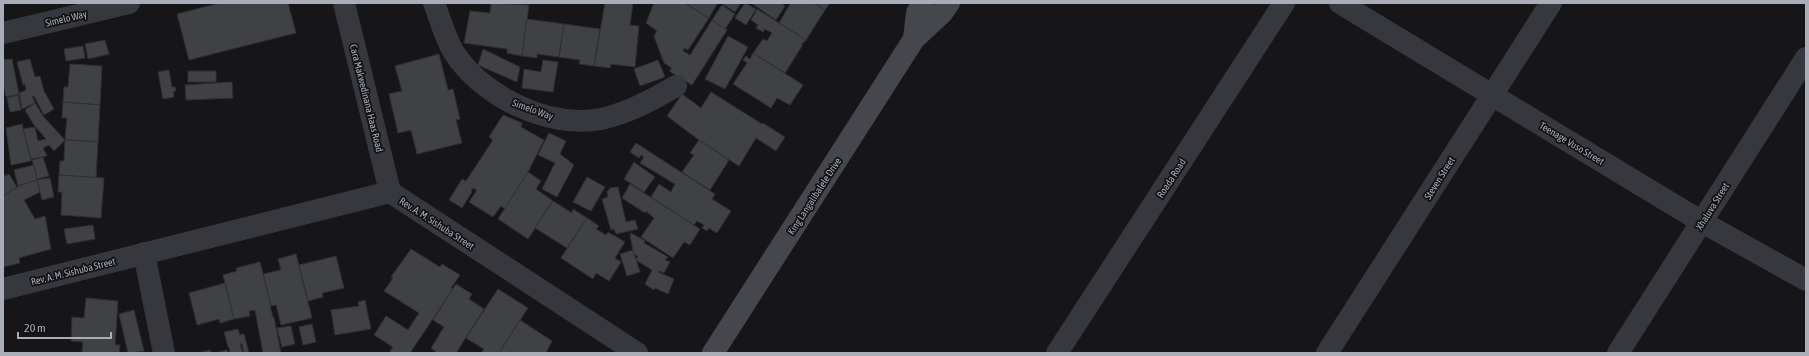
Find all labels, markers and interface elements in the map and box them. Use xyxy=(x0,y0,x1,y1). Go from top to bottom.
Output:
street label: Simelo Way xyxy=(44,8,88,29)
street label: Cara Makwedinana Haas Road xyxy=(348,43,385,153)
street label: Simelo Way xyxy=(511,97,555,122)
street label: Teenage Vuso Street xyxy=(1537,120,1606,167)
street label: Steven Street xyxy=(1422,155,1457,202)
street label: King Langalibalele Drive xyxy=(786,156,844,237)
street label: Roada Road xyxy=(1155,157,1188,200)
street label: Xhaluva Street xyxy=(1694,181,1731,232)
street label: Rev. A. M. Sishuba Street xyxy=(397,195,476,252)
street label: Rev. A. M. Sishuba Street xyxy=(30,256,117,287)
scale bar xyxy=(18,314,111,340)
text: 20 m xyxy=(24,321,46,335)

